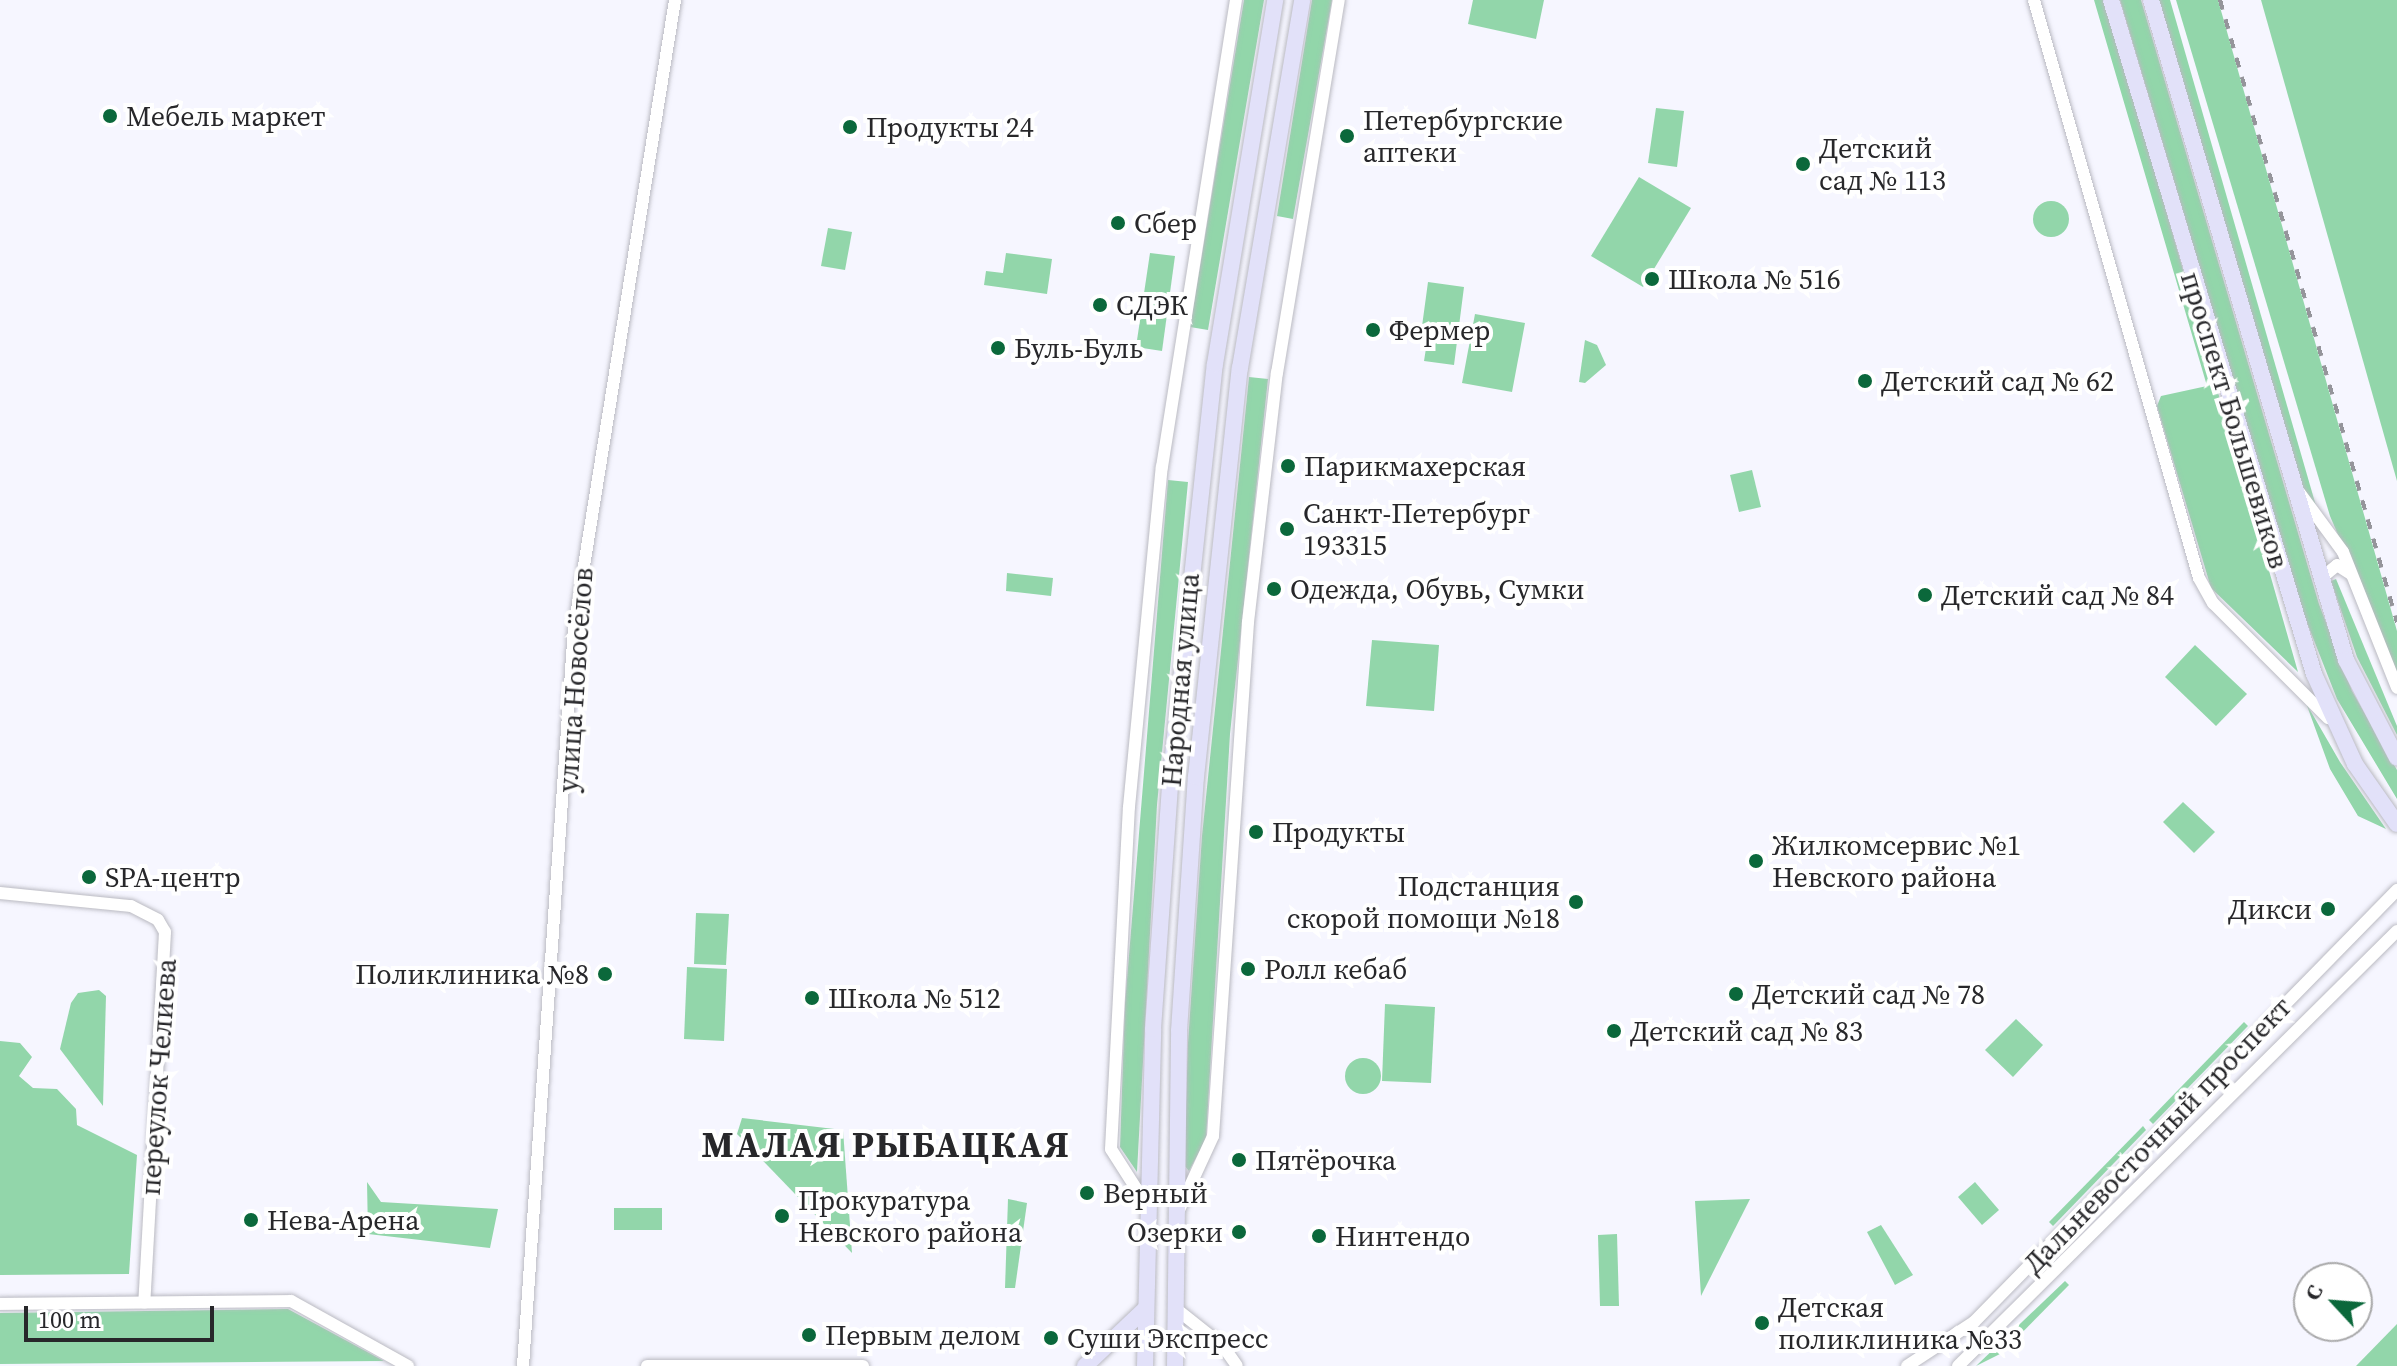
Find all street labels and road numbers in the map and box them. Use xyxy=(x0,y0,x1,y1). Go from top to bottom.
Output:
street label: проспект Большевиков xyxy=(2174,268,2296,572)
street label: улица Новосёлов xyxy=(550,567,600,793)
street label: Народная улица xyxy=(1154,572,1206,788)
street label: переулок Челиева xyxy=(133,957,183,1197)
street label: Дальневосточный проспект xyxy=(2016,990,2298,1280)

